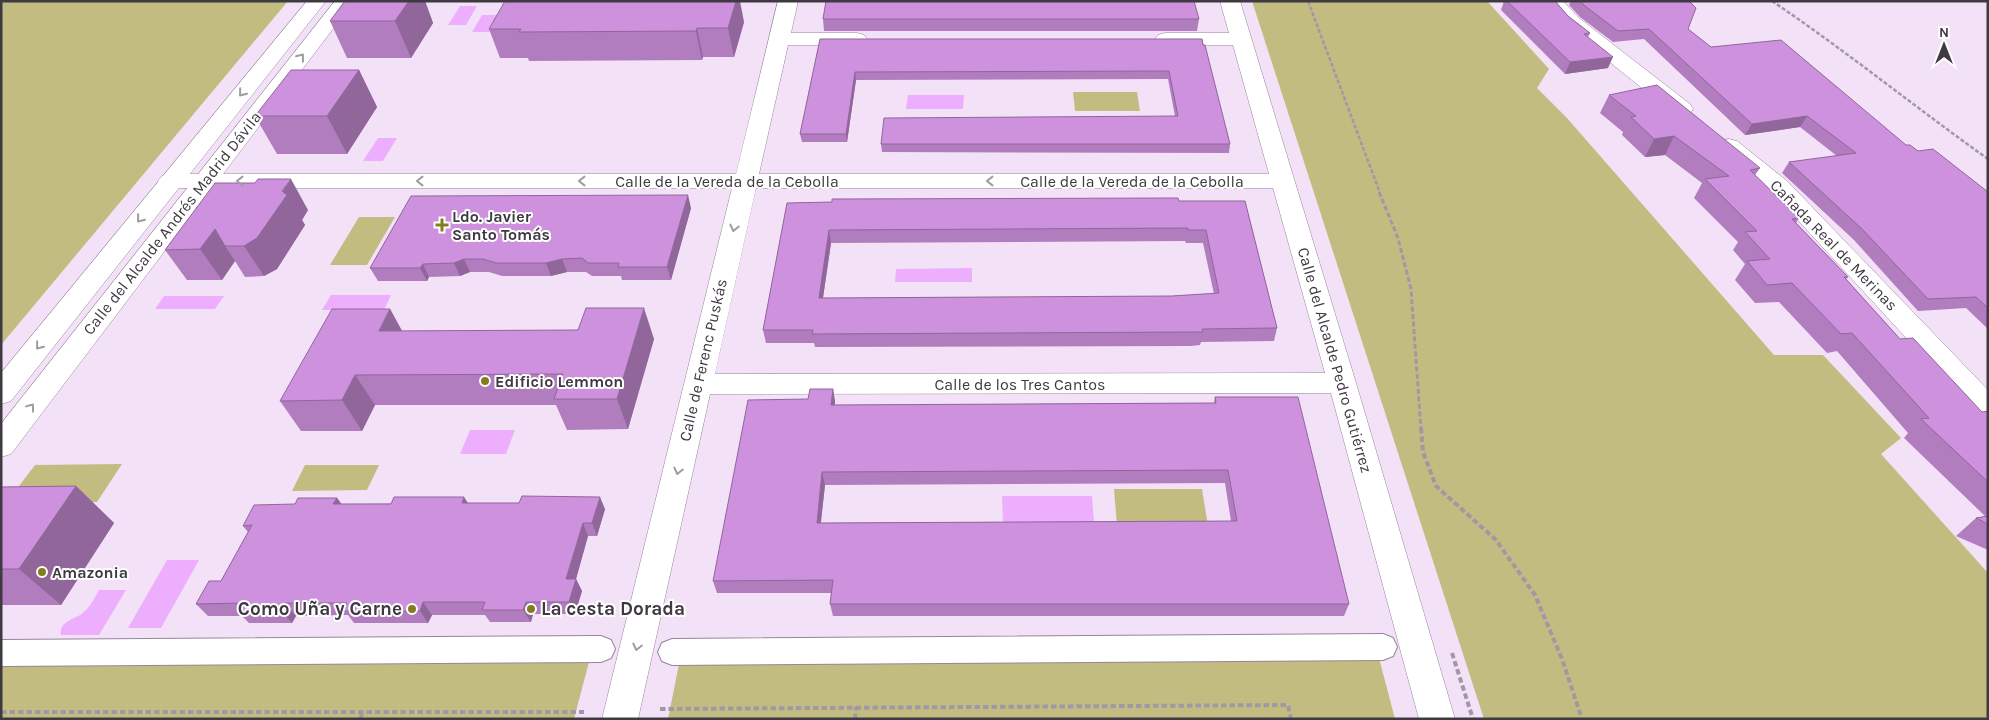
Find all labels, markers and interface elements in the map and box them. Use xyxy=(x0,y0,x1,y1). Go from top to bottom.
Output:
north arrow xyxy=(1919,20,1969,70)
text: N xyxy=(1939,24,1949,41)
one-way arrow xyxy=(296,54,304,63)
one-way arrow xyxy=(238,88,247,97)
street label: Calle del Alcalde Andrés Madrid Dávila xyxy=(79,108,265,338)
street label: Calle de la Vereda de la Cebolla xyxy=(615,172,839,191)
street label: Calle de la Vereda de la Cebolla xyxy=(1020,172,1244,191)
street label: Cañada Real de Merinas xyxy=(1766,175,1902,315)
one-way arrow xyxy=(235,176,243,186)
one-way arrow xyxy=(415,176,423,186)
one-way arrow xyxy=(578,176,586,186)
one-way arrow xyxy=(985,176,993,186)
place label: Ldo. Javier Santo Tomás xyxy=(452,207,550,244)
one-way arrow xyxy=(138,213,146,222)
marker: Ldo. Javier Santo Tomás xyxy=(436,219,448,231)
one-way arrow xyxy=(729,223,740,232)
street label: Calle del Alcalde Pedro Gutiérrez xyxy=(1294,245,1376,475)
street label: Calle de Ferenc Puskás xyxy=(675,277,731,443)
one-way arrow xyxy=(36,340,44,349)
place label: Edificio Lemmon xyxy=(495,372,623,391)
marker: Edificio Lemmon xyxy=(479,375,491,387)
street label: Calle de los Tres Cantos xyxy=(934,375,1106,394)
one-way arrow xyxy=(25,403,34,413)
one-way arrow xyxy=(673,467,684,476)
place label: Amazonia xyxy=(52,563,128,582)
marker: Amazonia xyxy=(36,566,48,578)
place label: Como Uña y Carne xyxy=(238,598,402,620)
place label: La cesta Dorada xyxy=(541,598,685,620)
marker: Como Uña y Carne xyxy=(406,603,418,615)
marker: La cesta Dorada xyxy=(525,603,537,615)
one-way arrow xyxy=(632,642,643,651)

